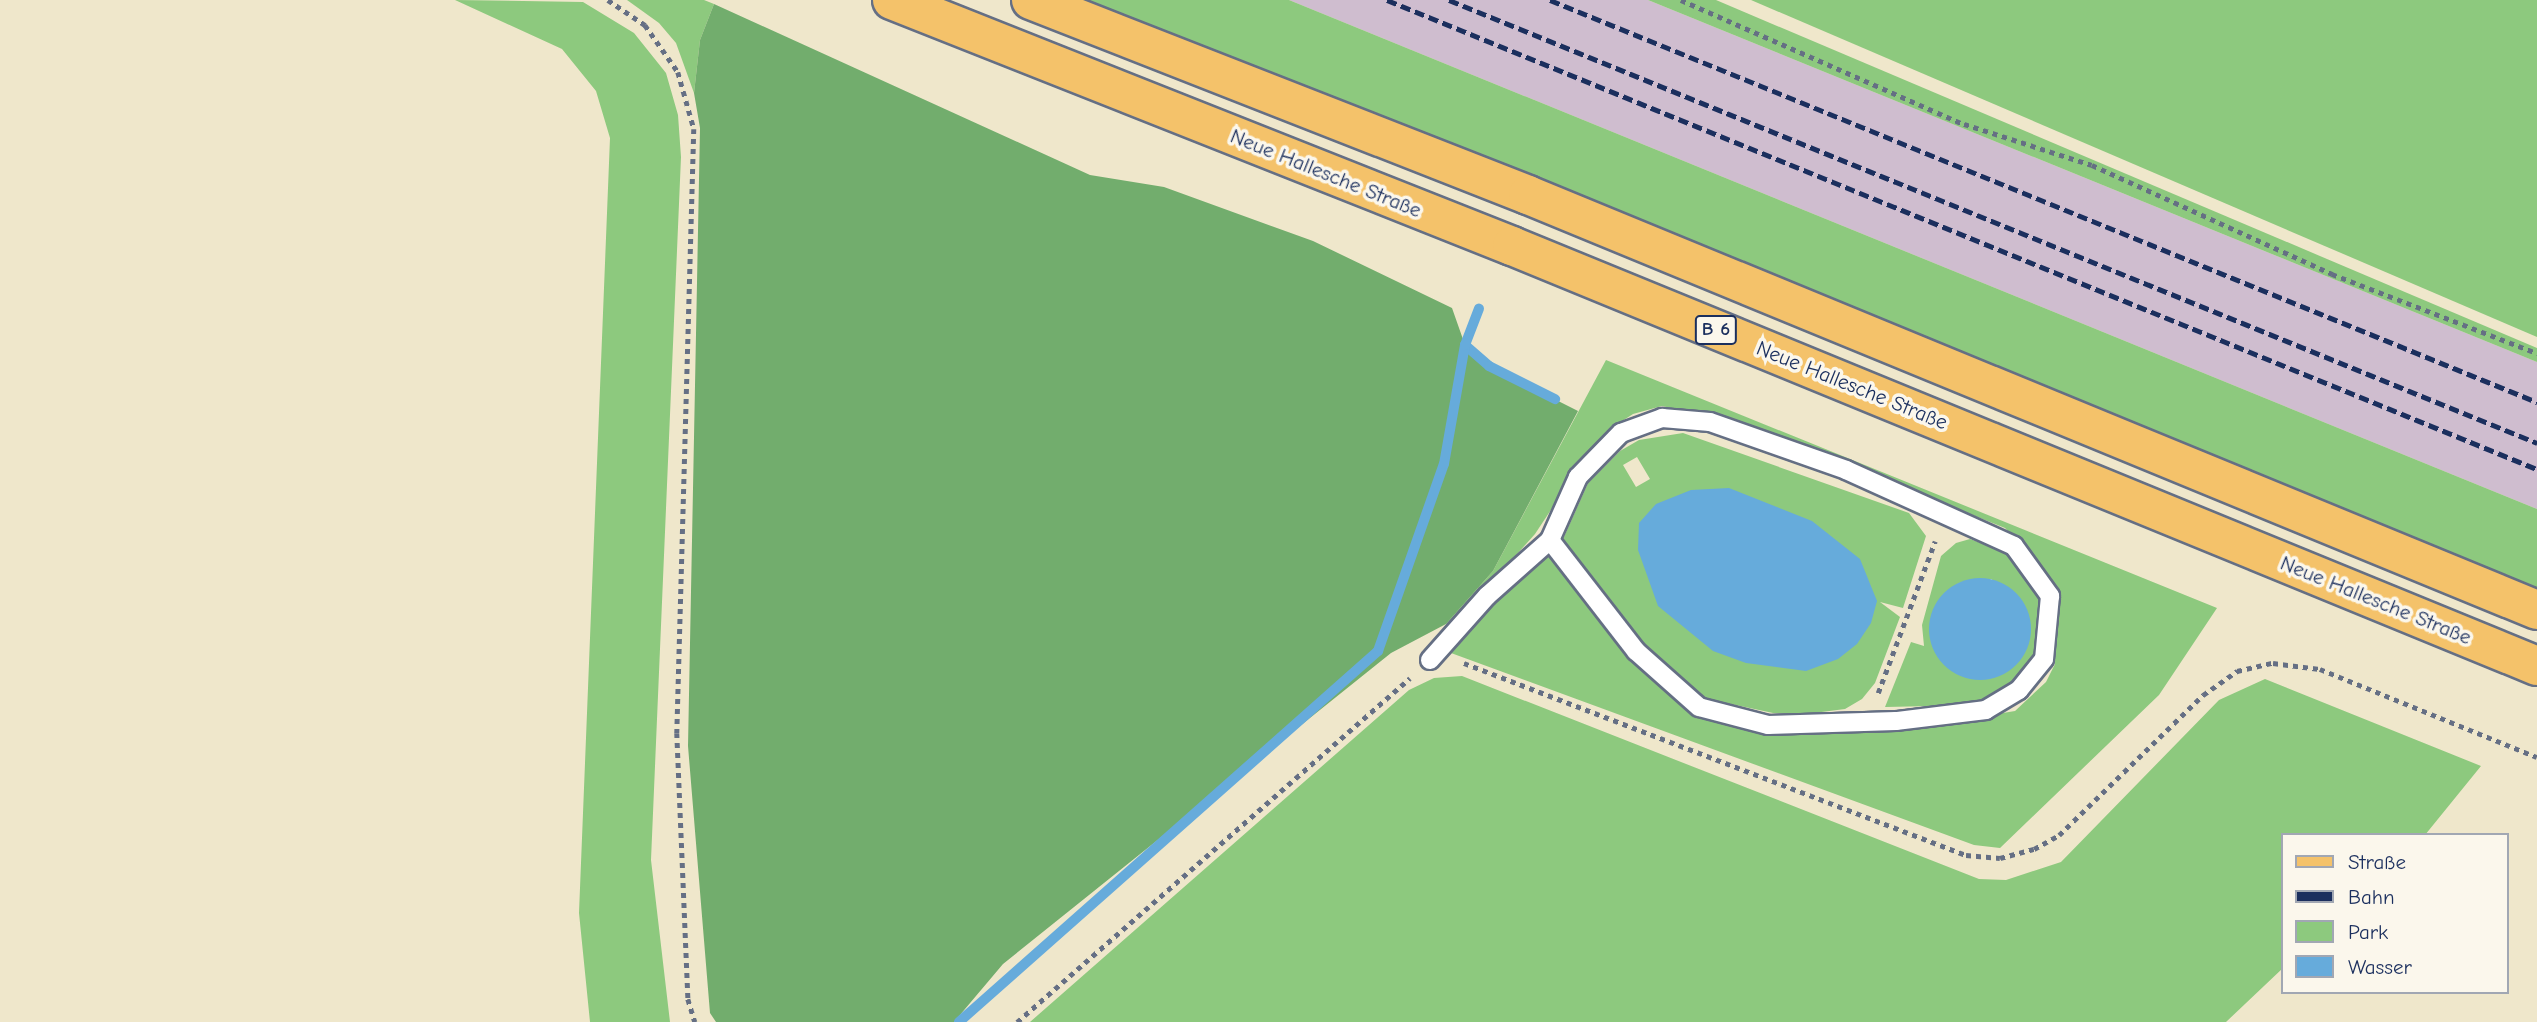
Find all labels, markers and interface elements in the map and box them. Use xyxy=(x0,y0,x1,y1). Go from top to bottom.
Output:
street label: Neue Hallesche Straße xyxy=(1227,123,1425,223)
road number: B 6 xyxy=(1693,314,1739,346)
street label: Neue Hallesche Straße xyxy=(1753,335,1951,435)
street label: Neue Hallesche Straße xyxy=(2277,550,2475,650)
legend xyxy=(2282,833,2509,994)
text: Straße xyxy=(2348,850,2406,874)
text: Bahn xyxy=(2348,885,2395,909)
text: Park xyxy=(2348,920,2388,944)
text: Wasser xyxy=(2348,955,2412,979)

